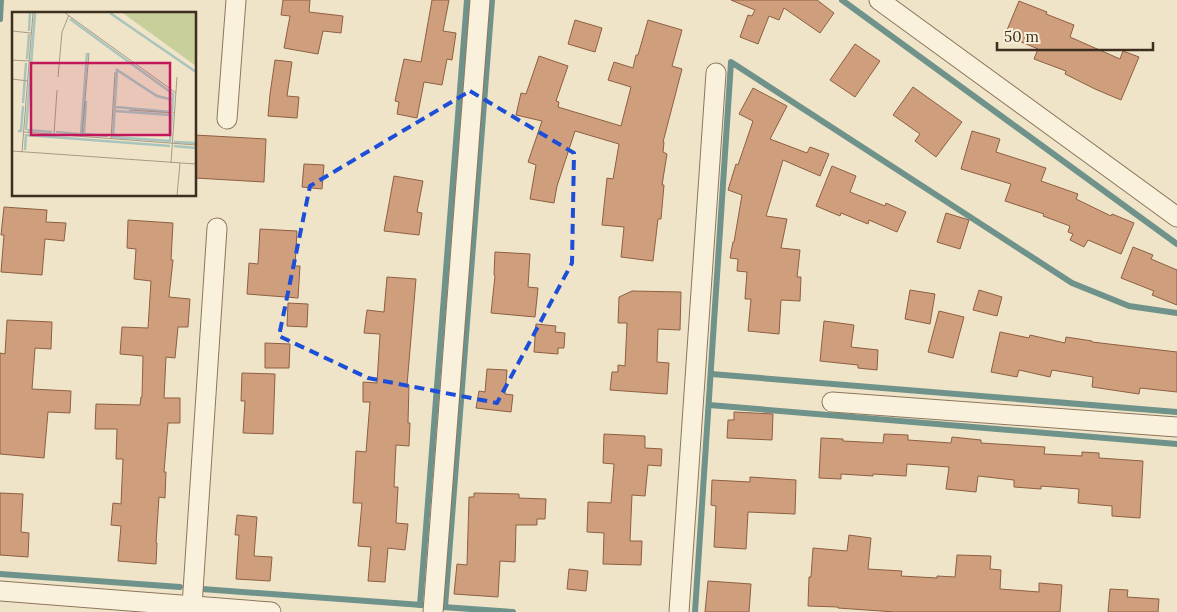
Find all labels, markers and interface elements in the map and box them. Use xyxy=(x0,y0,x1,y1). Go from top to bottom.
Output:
inset map xyxy=(12,12,196,196)
scale bar xyxy=(997,20,1153,52)
text: 50 m xyxy=(1004,27,1039,46)

